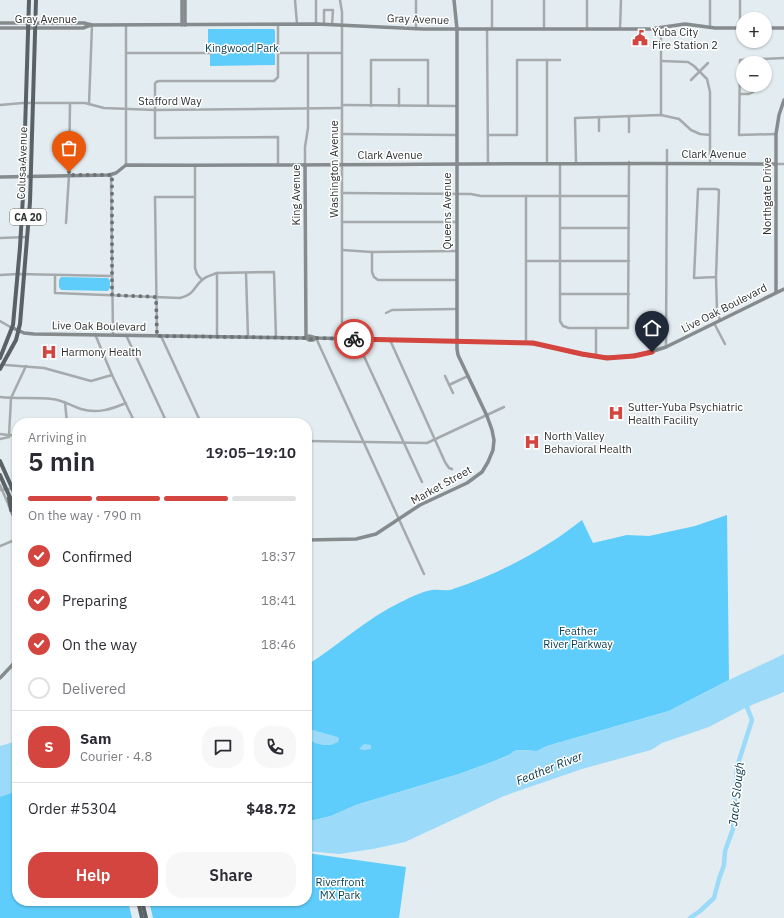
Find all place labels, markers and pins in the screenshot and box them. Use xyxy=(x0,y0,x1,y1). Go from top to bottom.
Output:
place label: Yuba City Fire Station 2 xyxy=(652,25,718,52)
public building icon: Yuba City Fire Station 2 xyxy=(631,29,649,47)
pin xyxy=(52,131,86,172)
pin xyxy=(635,311,669,352)
hospital icon: Harmony Health xyxy=(40,343,58,361)
place label: Harmony Health xyxy=(61,345,141,359)
place label: Sutter-Yuba Psychiatric Health Facility xyxy=(628,400,743,427)
hospital icon: Sutter-Yuba Psychiatric Health Facility xyxy=(607,404,625,422)
place label: North Valley Behavioral Health xyxy=(544,429,632,456)
hospital icon: North Valley Behavioral Health xyxy=(523,433,541,451)

